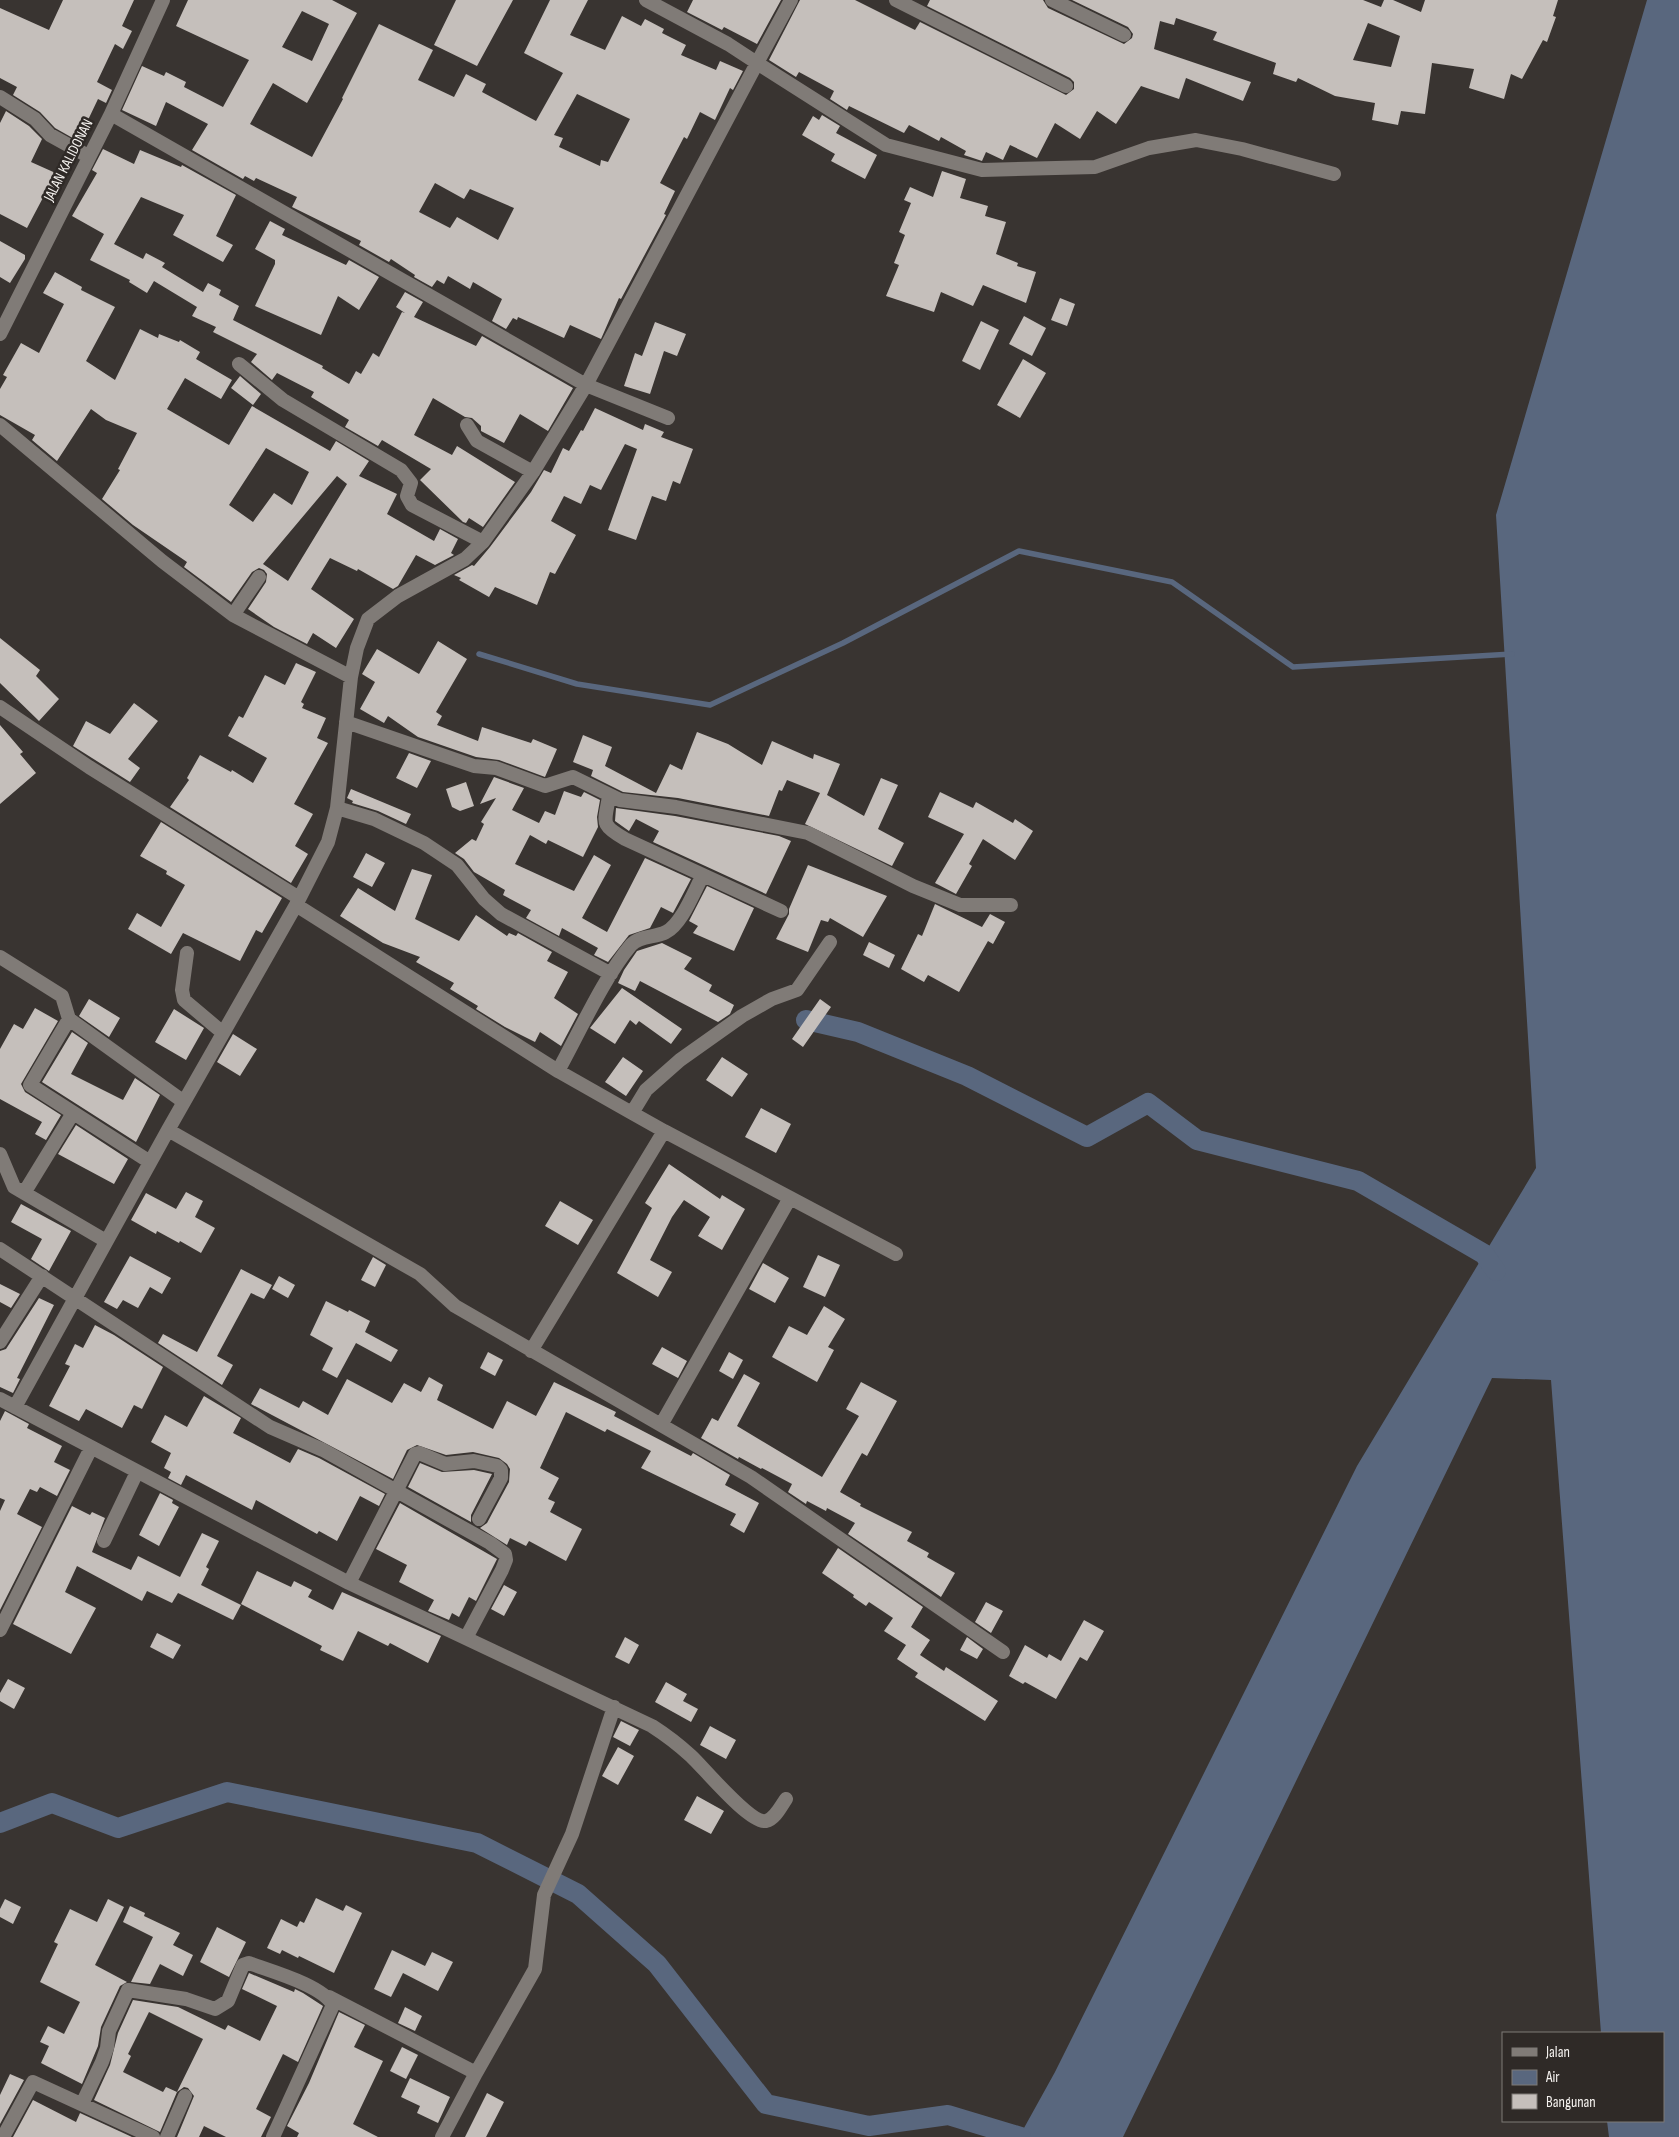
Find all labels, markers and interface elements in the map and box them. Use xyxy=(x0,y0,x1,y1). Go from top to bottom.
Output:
street label: JALAN KALIDONAN xyxy=(39,116,97,206)
legend xyxy=(1502,2032,1664,2122)
text: Jalan xyxy=(1545,2043,1570,2062)
text: Air xyxy=(1545,2068,1560,2087)
text: Bangunan xyxy=(1546,2093,1596,2112)

